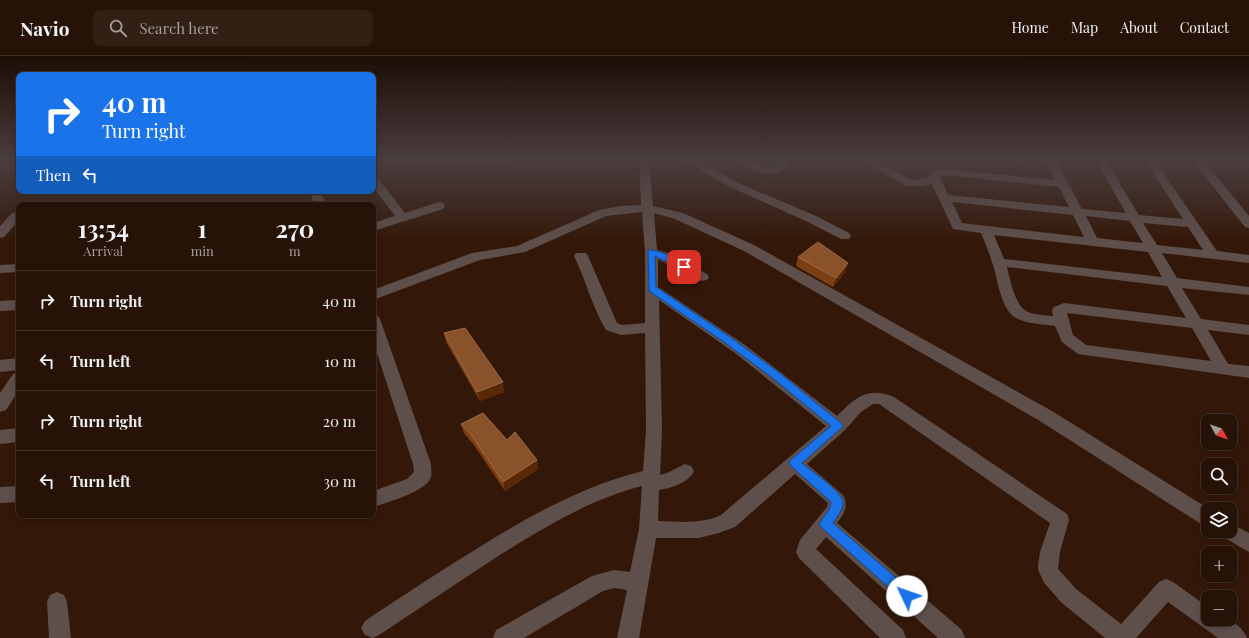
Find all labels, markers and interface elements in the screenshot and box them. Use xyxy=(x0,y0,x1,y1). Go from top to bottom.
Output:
search box xyxy=(93,10,373,46)
text: Navio xyxy=(20,15,69,41)
icon: search xyxy=(107,17,129,39)
text: Search here xyxy=(139,18,219,38)
text: Home xyxy=(1011,18,1049,37)
text: Map xyxy=(1071,18,1098,37)
text: About xyxy=(1120,18,1158,37)
text: Contact xyxy=(1180,18,1229,37)
text: 40 m xyxy=(102,83,167,120)
icon: right xyxy=(36,88,88,140)
text: Turn right xyxy=(102,119,185,143)
icon: left xyxy=(79,164,101,186)
text: Then xyxy=(36,165,71,185)
text: 13:54 xyxy=(78,212,129,244)
text: 1 xyxy=(198,212,207,244)
text: 270 xyxy=(275,212,314,244)
text: Arrival xyxy=(83,242,123,259)
text: min xyxy=(191,242,214,259)
text: m xyxy=(289,242,301,259)
pin xyxy=(667,250,701,284)
icon: arrive xyxy=(673,256,695,278)
icon: right xyxy=(36,290,58,312)
text: Turn right xyxy=(70,291,143,311)
text: 40 m xyxy=(323,291,356,311)
icon: left xyxy=(36,350,58,372)
text: Turn left xyxy=(70,351,131,371)
text: 10 m xyxy=(324,351,356,371)
icon: right xyxy=(36,410,58,432)
text: Turn right xyxy=(70,411,143,431)
text: 20 m xyxy=(323,411,356,431)
north arrow xyxy=(1201,414,1237,450)
map controls xyxy=(1201,414,1237,626)
button: search xyxy=(1201,458,1237,494)
icon: left xyxy=(36,470,58,492)
text: Turn left xyxy=(70,471,131,491)
text: 30 m xyxy=(323,471,356,491)
button: layers xyxy=(1201,502,1237,538)
button: + xyxy=(1201,546,1237,582)
position arrow xyxy=(886,575,928,617)
button: − xyxy=(1201,590,1237,626)

